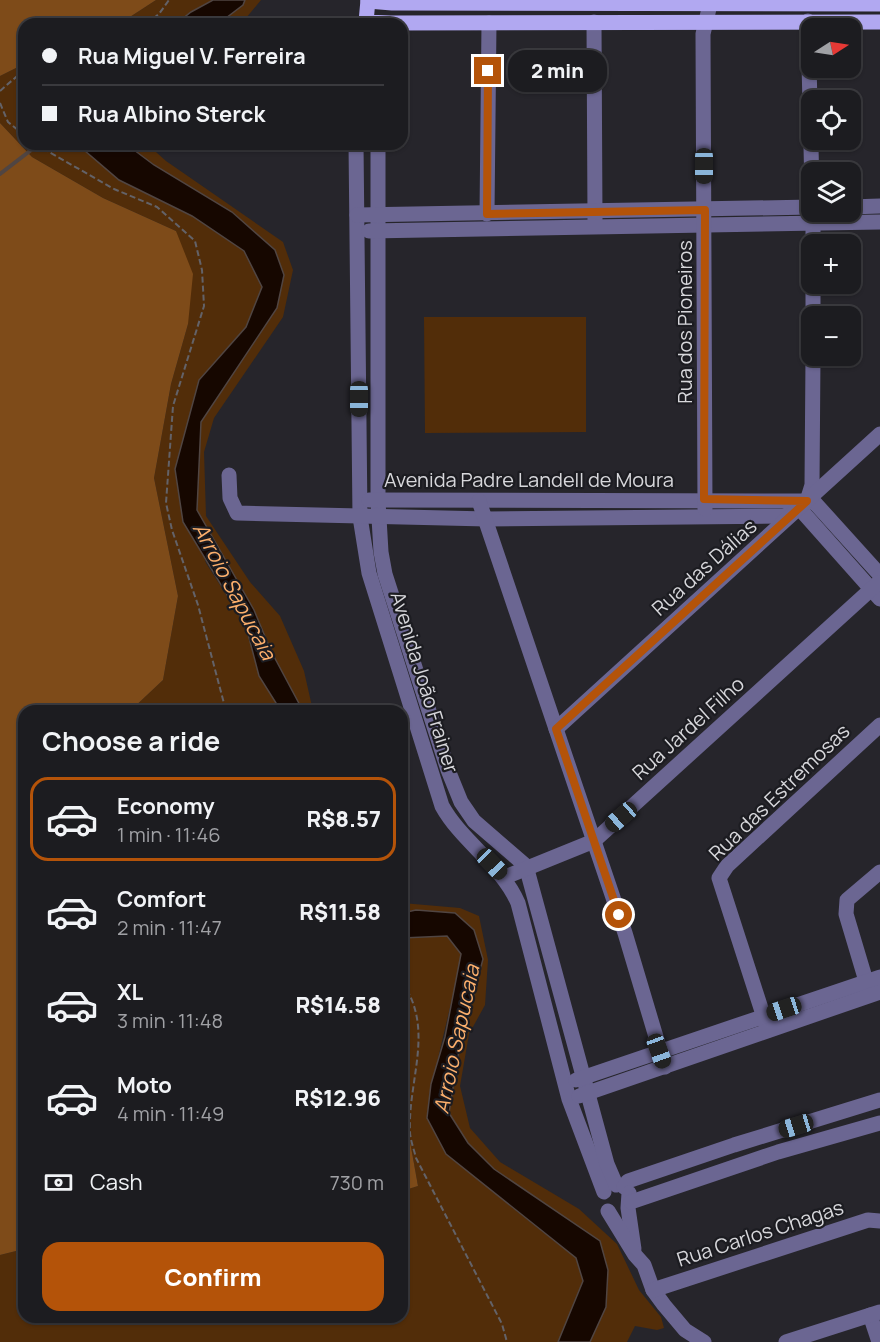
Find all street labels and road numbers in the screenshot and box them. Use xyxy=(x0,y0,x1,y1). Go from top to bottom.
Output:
street label: Rua dos Pioneiros xyxy=(671,240,698,404)
street label: Avenida Padre Landell de Moura xyxy=(384,466,674,493)
street label: Rua das Dálias xyxy=(646,513,762,621)
street label: Avenida João Frainer xyxy=(385,588,465,776)
street label: Rua Jardel Filho xyxy=(626,670,750,786)
street label: Rua das Estremosas xyxy=(703,718,855,866)
street label: Rua Carlos Chagas xyxy=(673,1193,847,1273)

